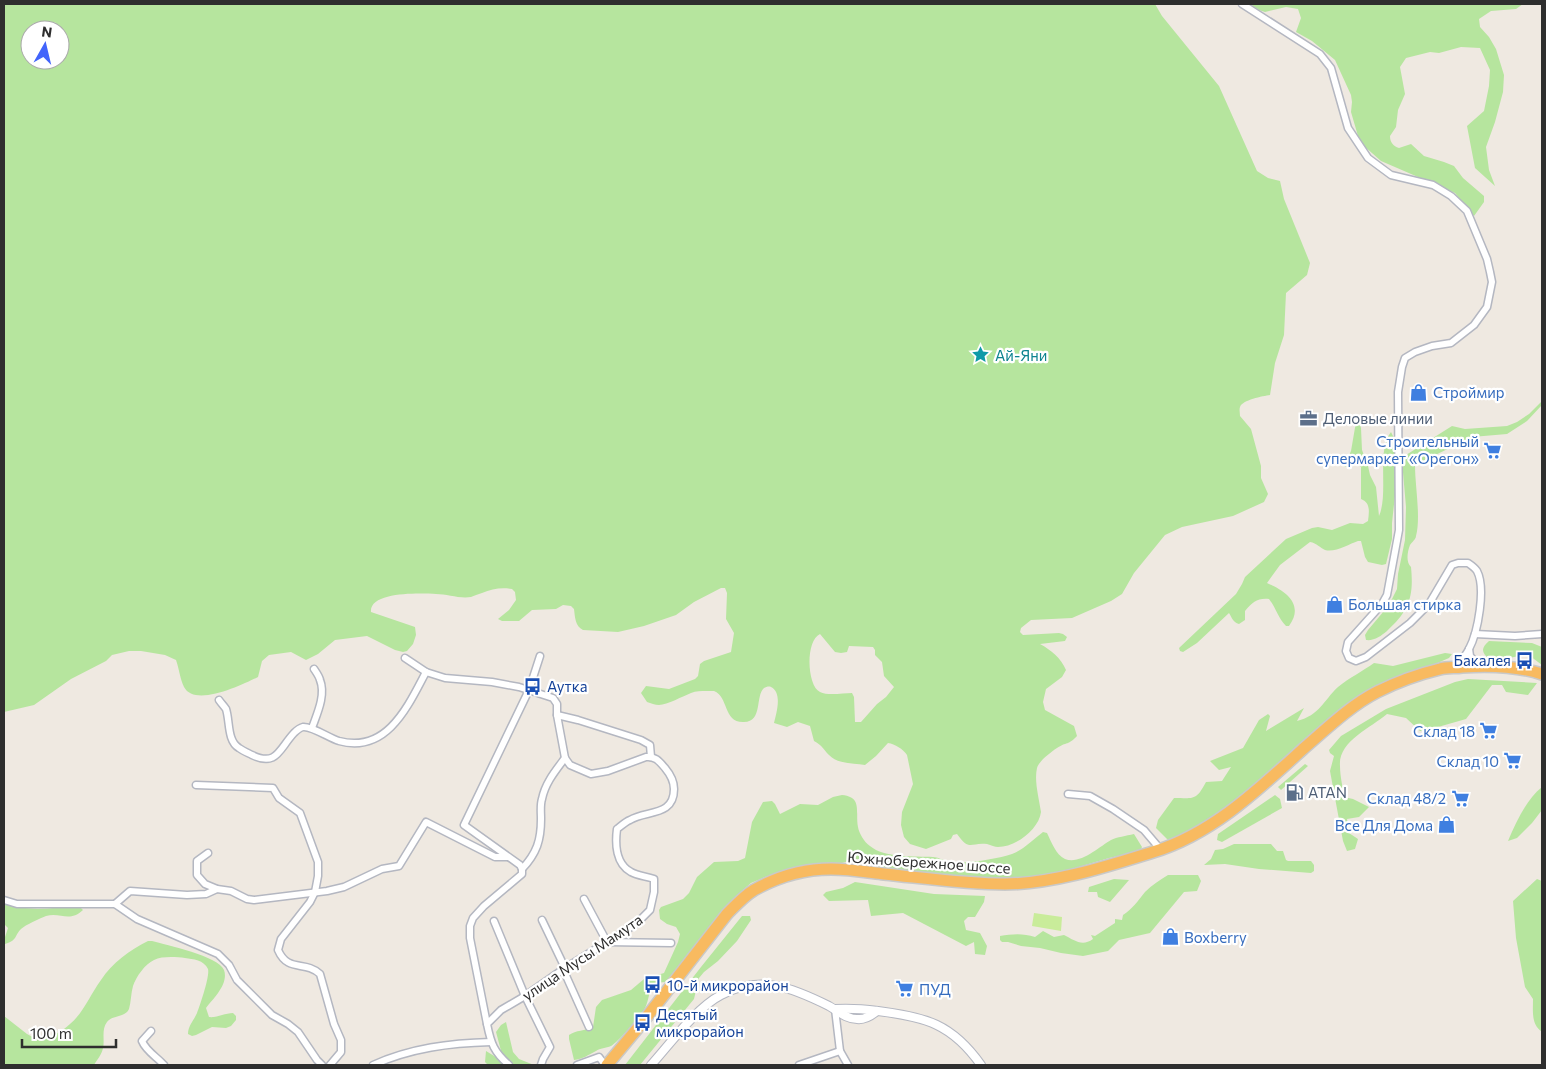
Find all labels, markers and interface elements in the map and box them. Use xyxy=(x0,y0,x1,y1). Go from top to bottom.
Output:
north arrow xyxy=(20,20,70,70)
text: N xyxy=(40,22,53,41)
place icon: Ай-Яни xyxy=(971,345,991,365)
place label: Ай-Яни xyxy=(995,346,1047,364)
shop icon: Строймир xyxy=(1409,382,1429,402)
place label: Строймир xyxy=(1433,383,1505,401)
office icon: Деловые линии xyxy=(1299,408,1319,428)
place label: Деловые линии xyxy=(1323,409,1433,427)
place label: Строительный супермаркет «Орегон» xyxy=(1316,432,1479,467)
supermarket icon: Строительный супермаркет «Орегон» xyxy=(1483,440,1503,460)
shop icon: Большая стирка xyxy=(1324,594,1344,614)
place label: Большая стирка xyxy=(1348,595,1461,613)
bus stop icon: Бакалея xyxy=(1515,650,1535,670)
place label: Бакалея xyxy=(1454,651,1511,669)
bus stop icon: Аутка xyxy=(523,676,543,696)
place label: Аутка xyxy=(547,677,587,695)
supermarket icon: Склад 18 xyxy=(1479,721,1499,741)
place label: Склад 18 xyxy=(1413,722,1475,740)
supermarket icon: Склад 10 xyxy=(1503,751,1523,771)
place label: Склад 10 xyxy=(1436,752,1499,770)
fuel station icon: ATAN xyxy=(1284,782,1304,802)
place label: ATAN xyxy=(1308,783,1347,801)
supermarket icon: Склад 48/2 xyxy=(1450,788,1470,808)
place label: Склад 48/2 xyxy=(1367,789,1446,807)
shop icon: Все Для Дома xyxy=(1437,815,1457,835)
place label: Все Для Дома xyxy=(1335,816,1433,834)
street label: Южнобережное шоссе xyxy=(847,847,1011,877)
street label: улица Мусы Мамута xyxy=(518,910,646,1004)
shop icon: Boxberry xyxy=(1160,927,1180,947)
place label: Boxberry xyxy=(1184,928,1247,946)
bus stop icon: 10-й микрорайон xyxy=(643,975,663,995)
place label: 10-й микрорайон xyxy=(667,976,789,994)
supermarket icon: ПУД xyxy=(895,979,915,999)
place label: ПУД xyxy=(919,980,951,998)
place label: Десятый микрорайон xyxy=(656,1005,744,1040)
bus stop icon: Десятый микрорайон xyxy=(632,1013,652,1033)
scale bar xyxy=(22,1016,116,1048)
text: 100 m xyxy=(30,1024,72,1042)

